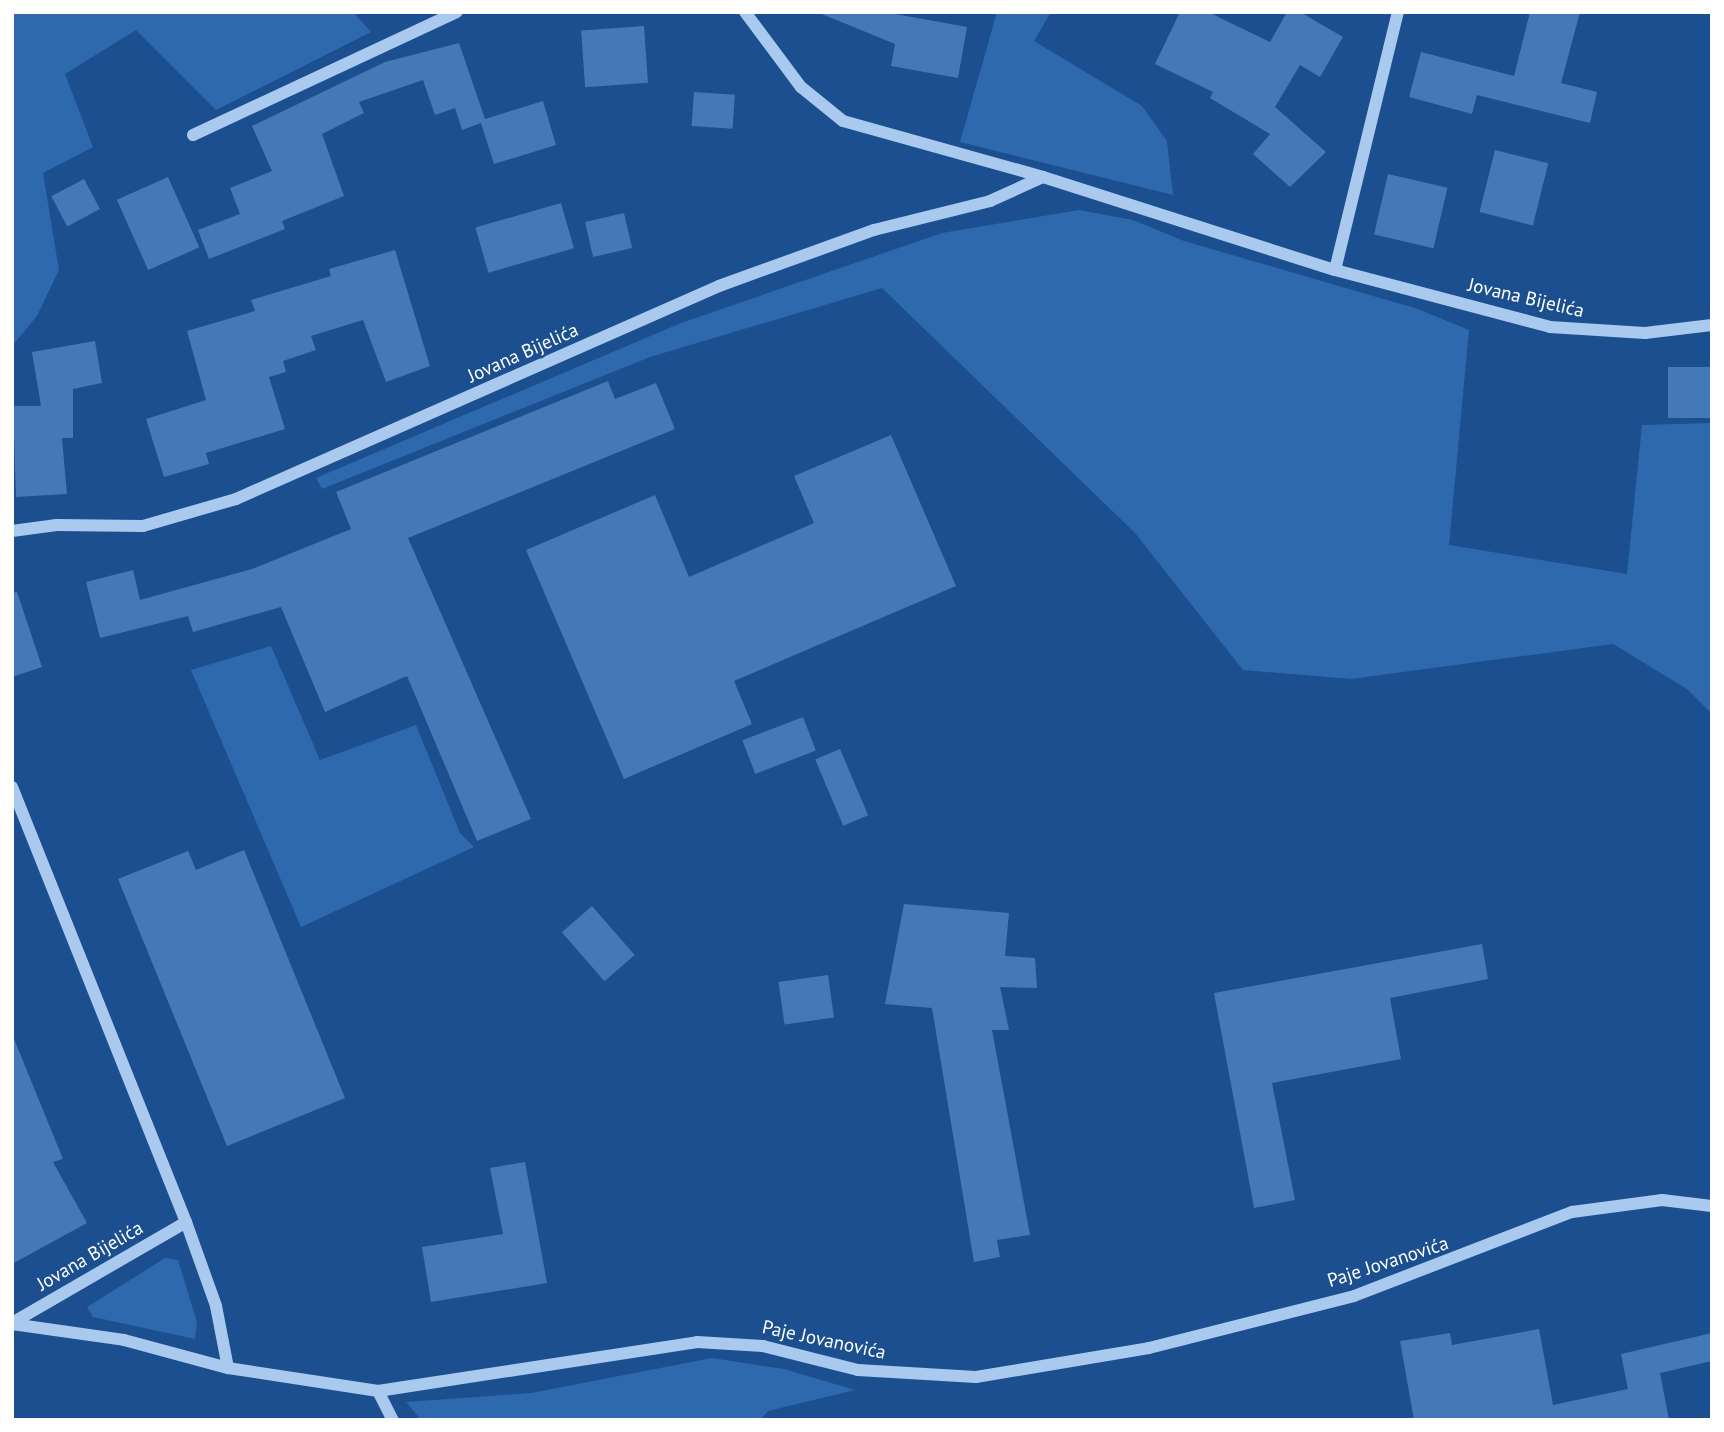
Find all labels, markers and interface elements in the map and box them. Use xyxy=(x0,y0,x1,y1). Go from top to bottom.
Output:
street label: Jovana Bijelića xyxy=(1466,274,1586,322)
street label: Jovana Bijelića xyxy=(464,318,582,388)
street label: Jovana Bijelića xyxy=(33,1217,147,1295)
street label: Paje Jovanovića xyxy=(1325,1232,1451,1292)
street label: Paje Jovanovića xyxy=(760,1316,888,1364)

